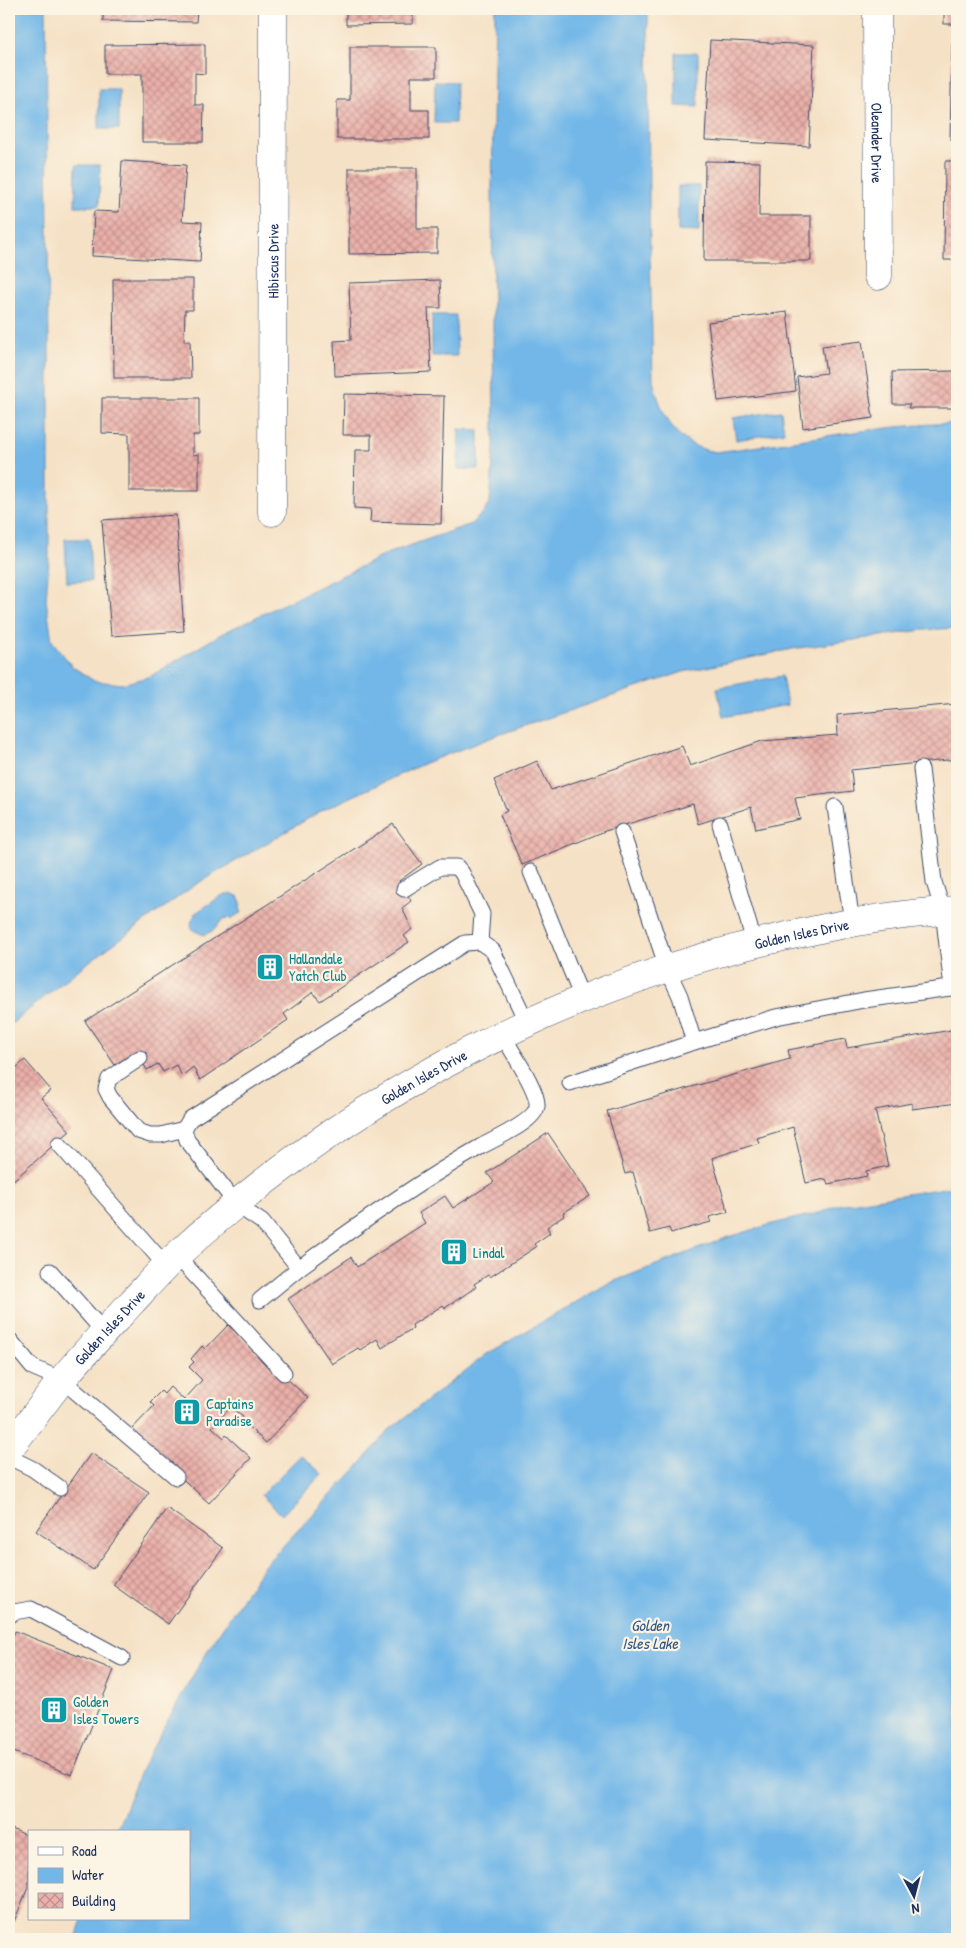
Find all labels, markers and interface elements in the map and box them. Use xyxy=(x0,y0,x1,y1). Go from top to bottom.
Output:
street label: Oleander Drive xyxy=(867,103,888,183)
street label: Hibiscus Drive xyxy=(262,223,283,299)
street label: Golden Isles Drive xyxy=(752,913,851,954)
place label: Hallandale Yatch Club xyxy=(289,948,347,986)
building icon: Hallandale Yatch Club xyxy=(255,952,285,982)
street label: Golden Isles Drive xyxy=(376,1044,470,1109)
building icon: Lindal xyxy=(439,1237,469,1267)
place label: Lindal xyxy=(473,1242,504,1263)
street label: Golden Isles Drive xyxy=(69,1284,149,1369)
place label: Captains Paradise xyxy=(206,1393,254,1431)
building icon: Captains Paradise xyxy=(172,1397,202,1427)
water label: Golden Isles Lake xyxy=(622,1614,678,1654)
place label: Golden Isles Towers xyxy=(73,1691,139,1729)
building icon: Golden Isles Towers xyxy=(39,1695,69,1725)
legend xyxy=(28,1830,190,1920)
text: Road xyxy=(72,1840,97,1861)
text: Water xyxy=(72,1864,104,1885)
north arrow xyxy=(888,1870,938,1920)
text: Building xyxy=(72,1890,116,1911)
text: N xyxy=(910,1900,921,1919)

